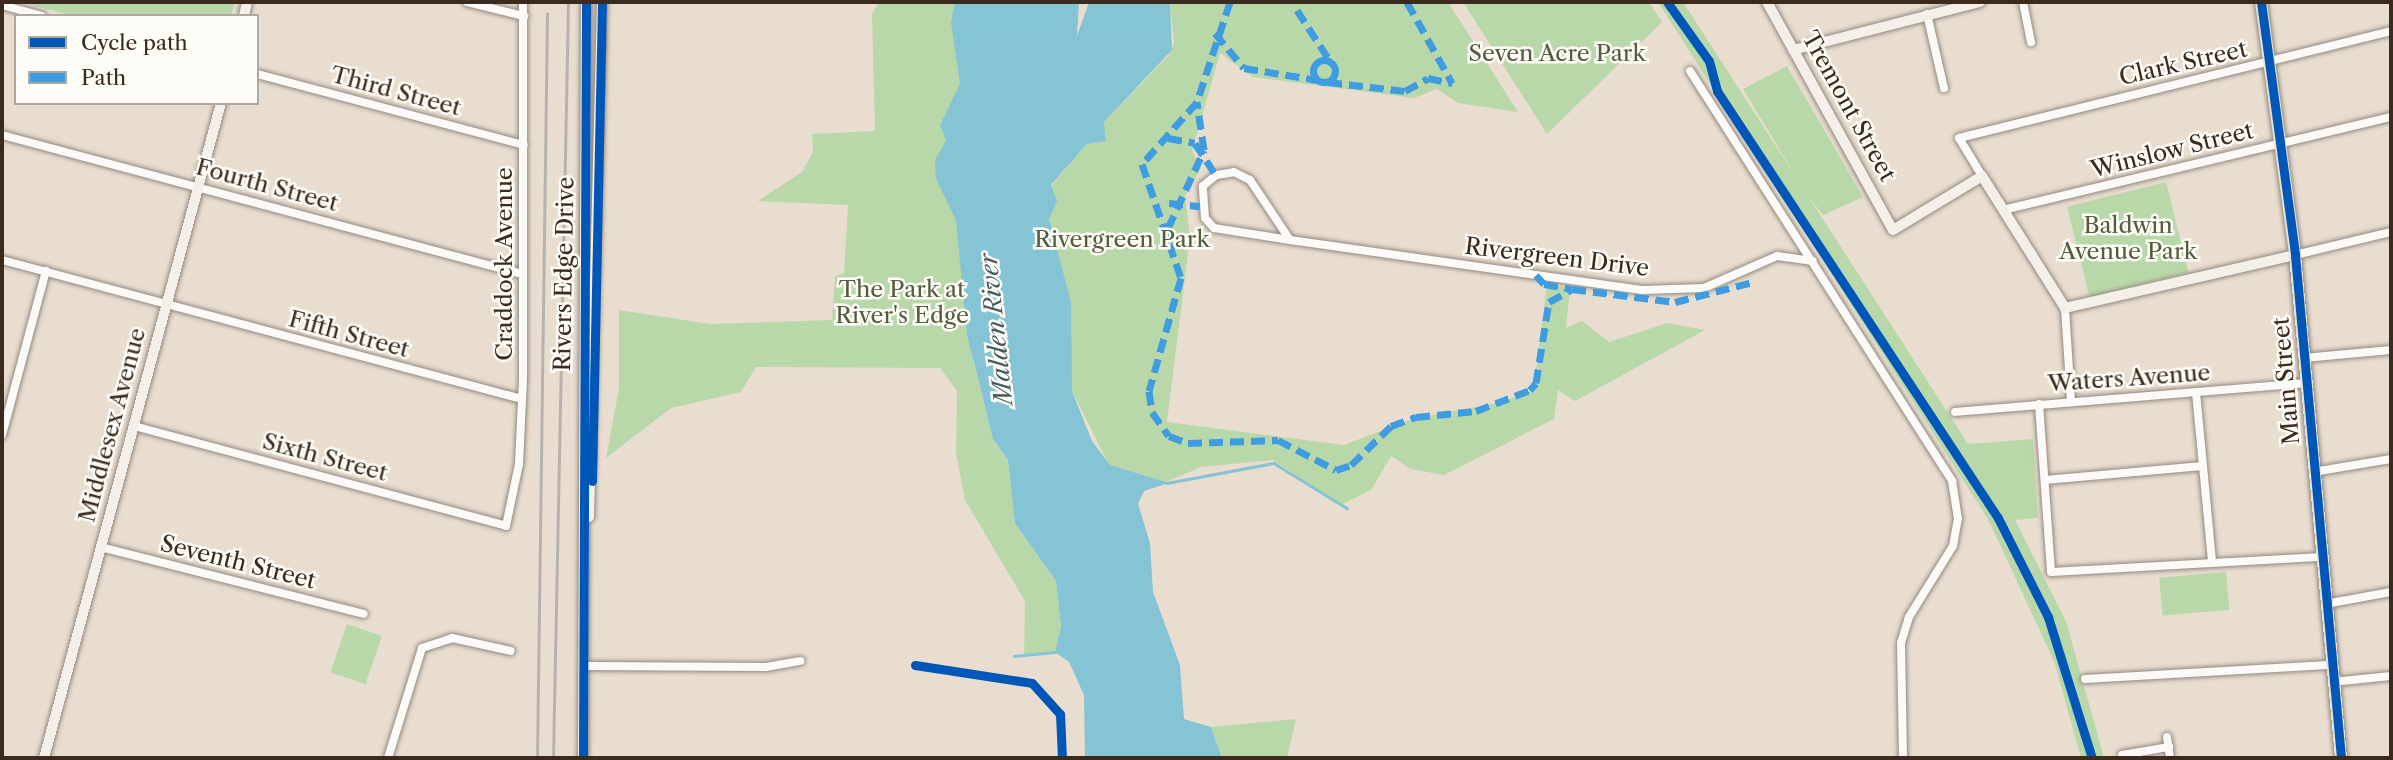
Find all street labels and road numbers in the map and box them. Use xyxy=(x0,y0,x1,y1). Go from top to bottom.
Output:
street label: Tremont Street xyxy=(1796,26,1902,186)
street label: Clark Street xyxy=(2116,35,2250,91)
street label: Third Street xyxy=(328,60,464,122)
street label: Winslow Street xyxy=(2088,116,2256,184)
street label: Fourth Street xyxy=(193,153,341,217)
street label: Craddock Avenue xyxy=(490,167,518,361)
street label: Rivers Edge Drive xyxy=(549,176,579,372)
street label: Rivergreen Drive xyxy=(1463,232,1651,282)
street label: Fifth Street xyxy=(286,305,412,363)
street label: Main Street xyxy=(2267,316,2305,446)
street label: Middlesex Avenue xyxy=(73,324,151,526)
street label: Waters Avenue xyxy=(2046,359,2212,397)
street label: Sixth Street xyxy=(260,427,390,487)
street label: Seventh Street xyxy=(157,529,319,595)

